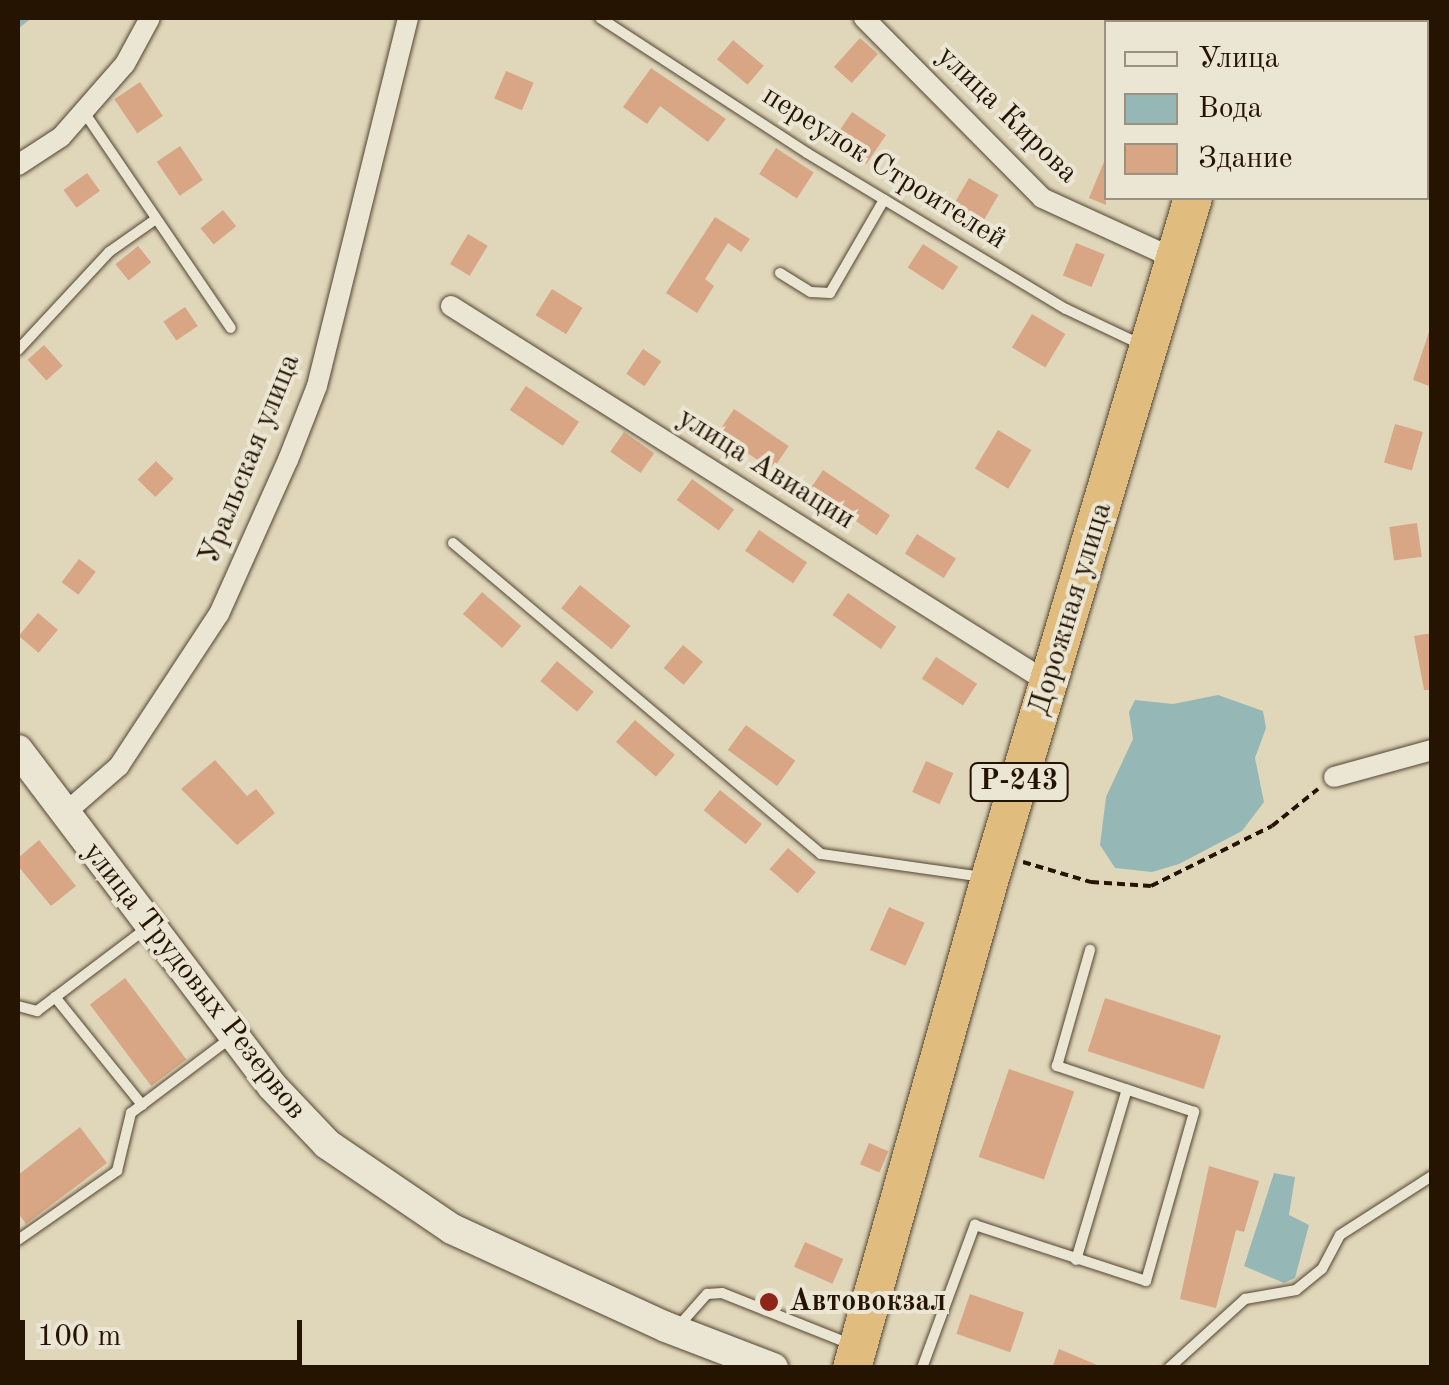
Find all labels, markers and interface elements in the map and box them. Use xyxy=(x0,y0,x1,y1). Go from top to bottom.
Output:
legend xyxy=(1104,20,1429,200)
street label: улица Кирова xyxy=(929,39,1085,191)
text: Улица xyxy=(1198,44,1279,74)
street label: переулок Строителей xyxy=(755,78,1013,258)
text: Вода xyxy=(1198,94,1262,124)
text: Здание xyxy=(1198,144,1293,174)
street label: Уральская улица xyxy=(191,349,309,569)
street label: улица Авиации xyxy=(671,400,861,538)
street label: Дорожная улица xyxy=(1021,498,1121,720)
road number: Р-243 xyxy=(969,759,1069,805)
street label: улица Трудовых Резервов xyxy=(74,835,314,1127)
place label: Автовокзал xyxy=(789,1284,946,1320)
marker: Автовокзал xyxy=(758,1291,780,1313)
scale bar xyxy=(25,1300,308,1362)
text: 100 m xyxy=(37,1322,121,1352)

